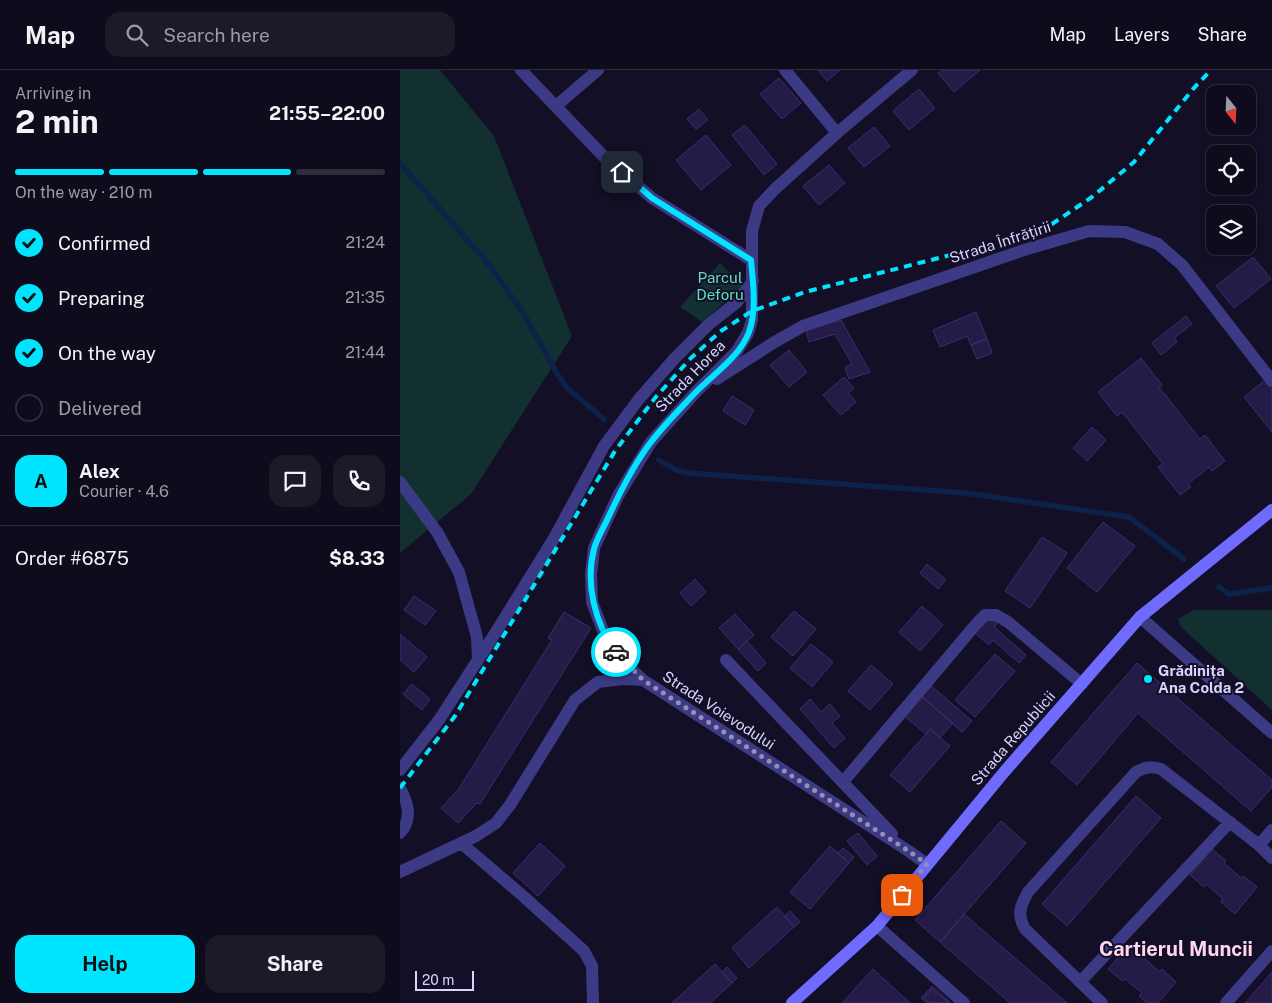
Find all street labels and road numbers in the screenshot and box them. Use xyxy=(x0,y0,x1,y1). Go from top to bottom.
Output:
street label: Strada Înfrățirii xyxy=(947,218,1053,266)
street label: Strada Horea xyxy=(652,337,728,415)
street label: Strada Voievodului xyxy=(660,667,778,753)
street label: Strada Republicii xyxy=(967,687,1059,789)

